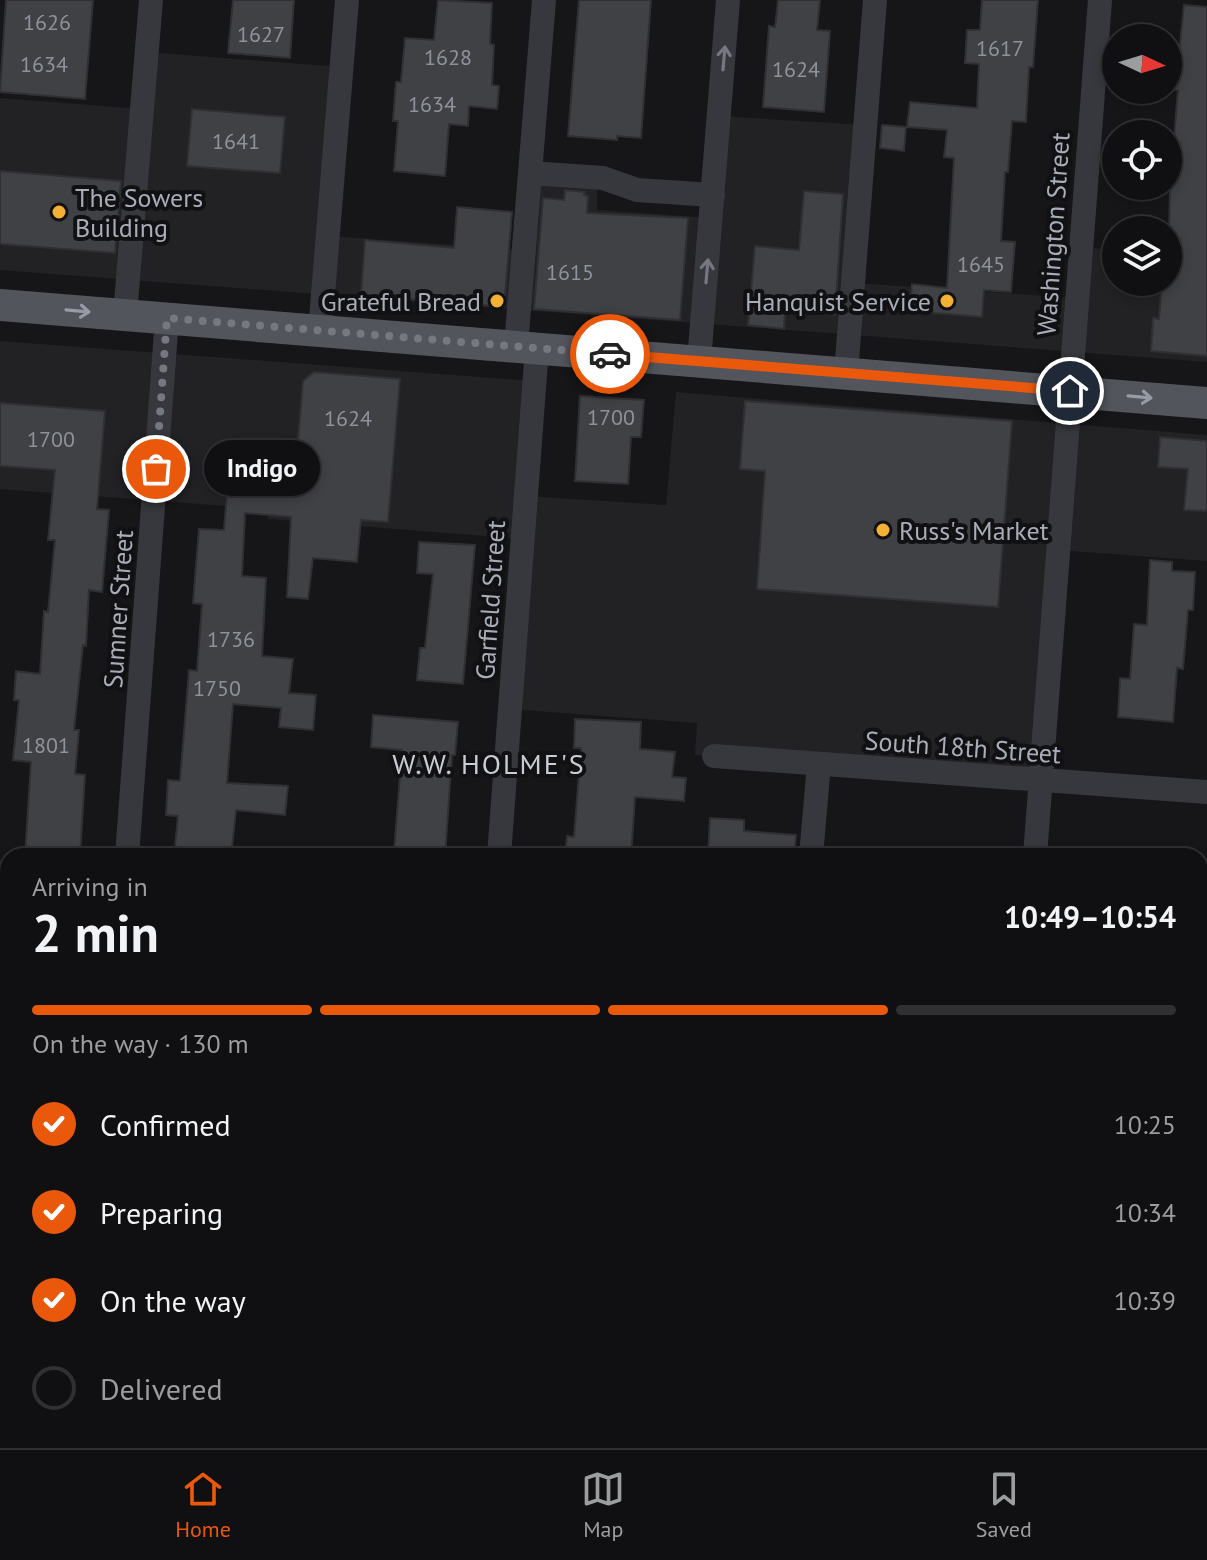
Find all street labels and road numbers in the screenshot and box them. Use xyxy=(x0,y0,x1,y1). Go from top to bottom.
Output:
street label: Washington Street xyxy=(1029,131,1077,337)
street label: Garfield Street xyxy=(468,519,512,681)
street label: Sumner Street xyxy=(96,529,140,689)
street label: South 18th Street xyxy=(864,724,1062,770)

